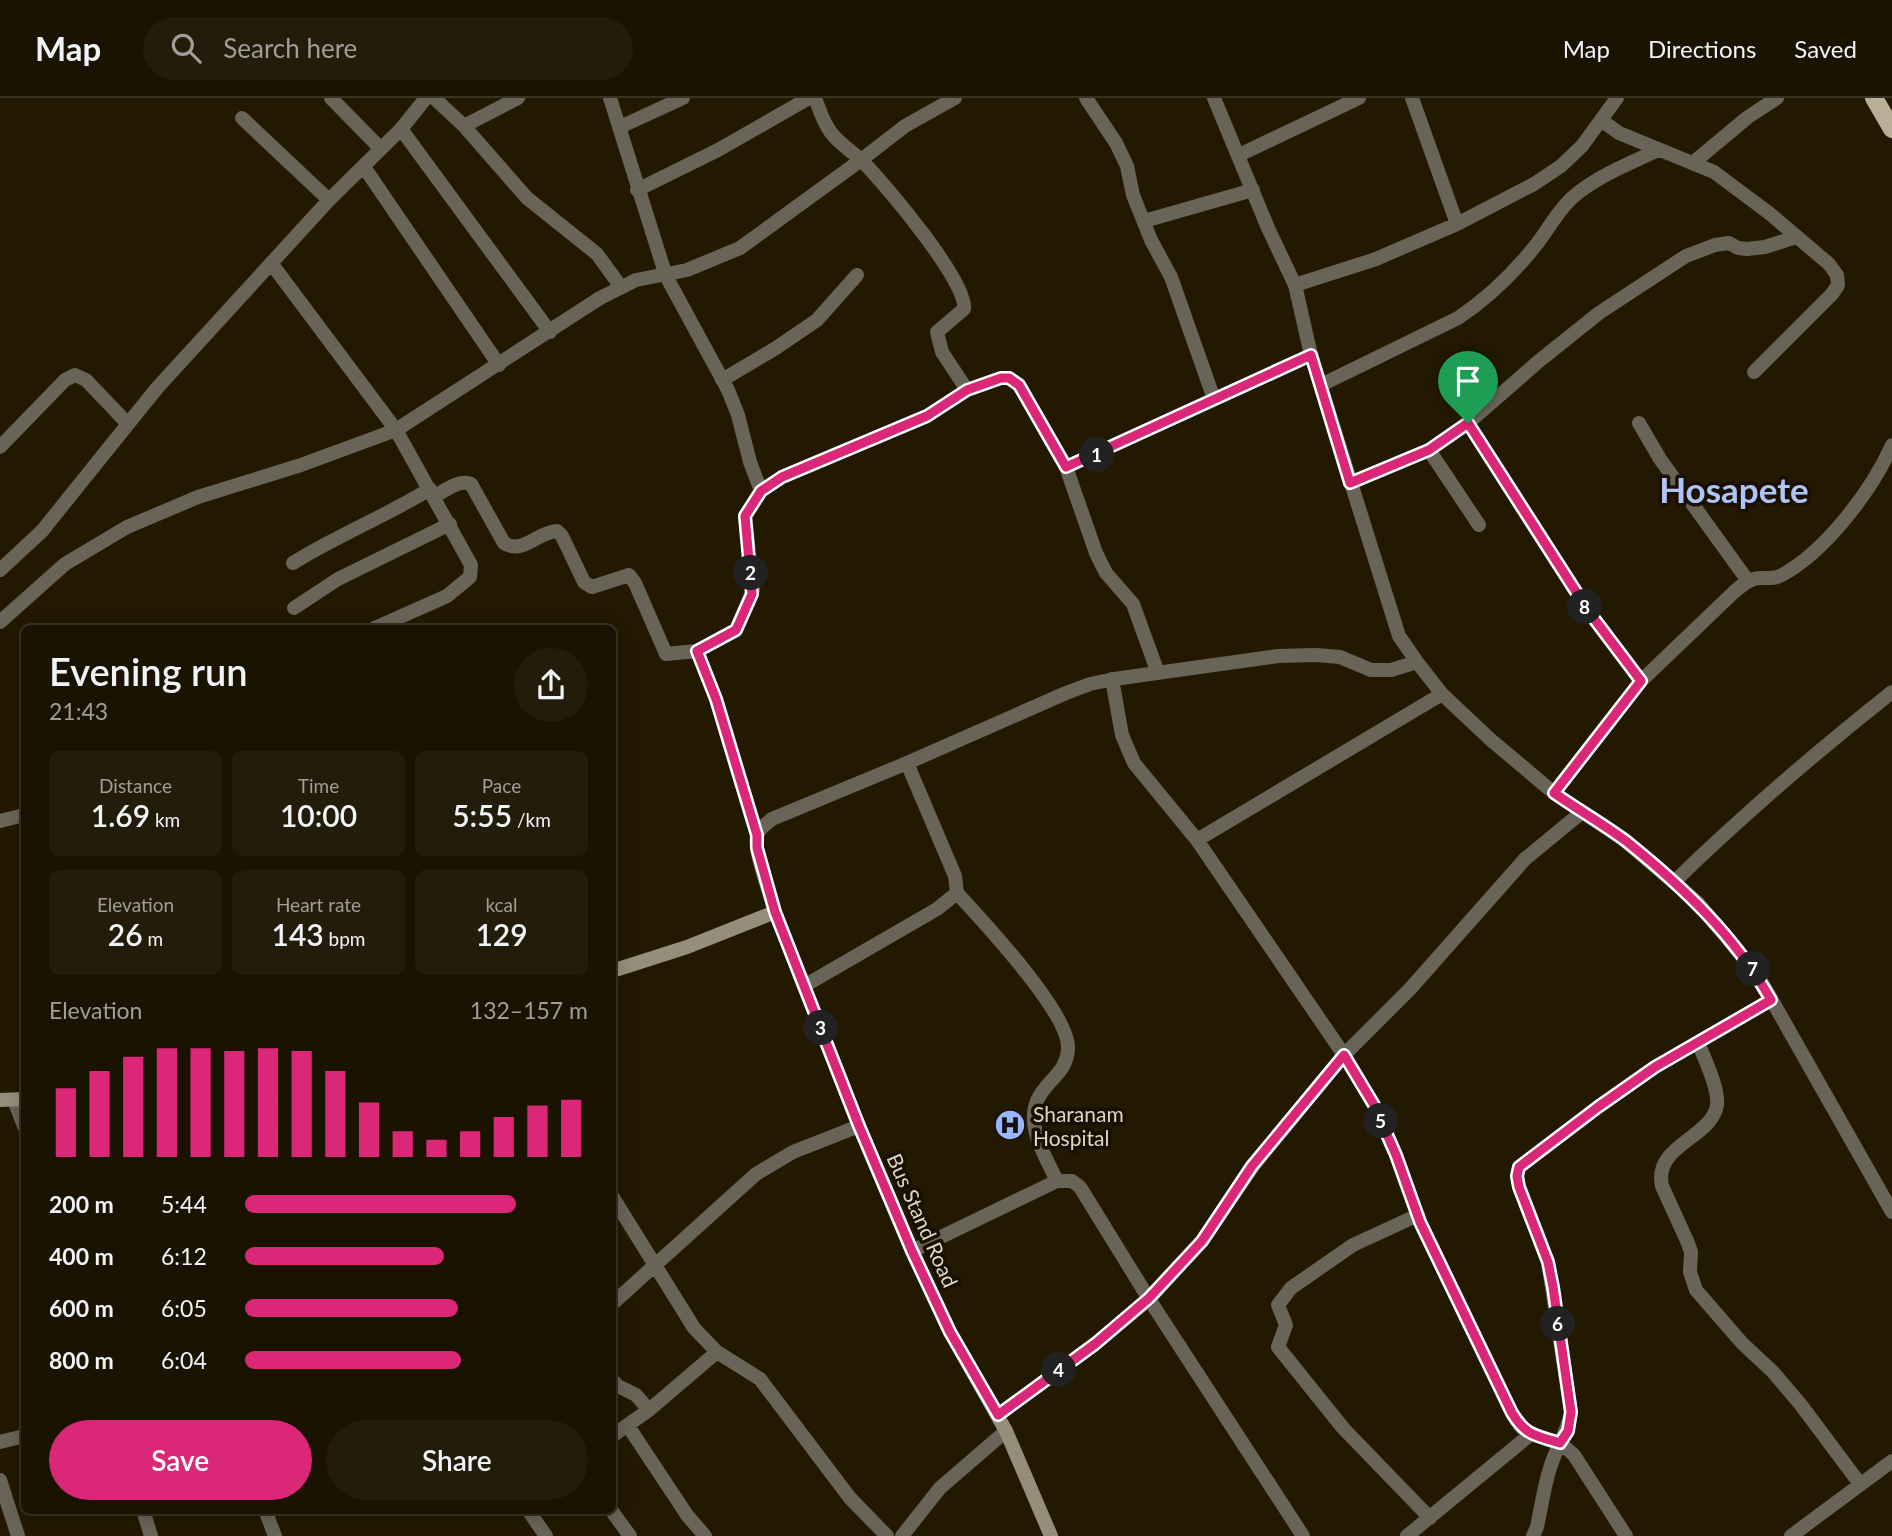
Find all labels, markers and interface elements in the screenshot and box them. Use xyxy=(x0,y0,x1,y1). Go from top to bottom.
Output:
search box xyxy=(143,17,633,80)
text: Map xyxy=(35,28,101,68)
icon: search xyxy=(167,29,205,67)
text: Search here xyxy=(223,32,357,64)
text: Map xyxy=(1563,34,1610,63)
text: Directions xyxy=(1648,34,1756,63)
text: Saved xyxy=(1794,34,1857,63)
pin xyxy=(1438,351,1498,423)
icon: arrive xyxy=(1449,362,1487,400)
pin: 1 xyxy=(1080,438,1114,472)
text: 1 xyxy=(1091,443,1102,466)
district label: Hosapete xyxy=(1659,468,1809,510)
pin: 2 xyxy=(734,556,768,590)
text: 2 xyxy=(745,561,756,584)
pin: 8 xyxy=(1568,589,1602,624)
text: 8 xyxy=(1579,595,1590,618)
text: Evening run xyxy=(49,648,248,694)
button: share xyxy=(514,648,588,722)
text: 21:43 xyxy=(49,697,108,725)
text: Distance xyxy=(99,774,172,797)
text: Time xyxy=(298,774,339,797)
text: Pace xyxy=(482,774,521,797)
text: 1.69 xyxy=(91,797,150,833)
text: 10:00 xyxy=(280,797,357,833)
text: 5:55 xyxy=(452,797,512,833)
text: km xyxy=(150,808,180,831)
text: /km xyxy=(512,808,551,831)
text: Elevation xyxy=(97,893,174,916)
text: Heart rate xyxy=(276,893,361,916)
text: kcal xyxy=(485,893,518,916)
text: 26 xyxy=(108,916,143,952)
text: 143 xyxy=(272,916,324,952)
text: 129 xyxy=(475,916,528,952)
text: m xyxy=(143,927,163,950)
text: bpm xyxy=(324,927,365,950)
pin: 7 xyxy=(1736,952,1770,986)
text: 7 xyxy=(1747,957,1758,980)
text: Elevation xyxy=(49,996,142,1024)
text: 132–157 m xyxy=(470,996,588,1024)
pin: 3 xyxy=(804,1010,838,1046)
text: 3 xyxy=(815,1016,826,1039)
place label: Sharanam Hospital xyxy=(1033,1101,1124,1150)
pin: 5 xyxy=(1364,1104,1398,1138)
hospital icon: Sharanam Hospital xyxy=(993,1108,1027,1142)
text: 5 xyxy=(1375,1109,1386,1132)
street label: Bus Stand Road xyxy=(882,1149,964,1291)
text: 200 m xyxy=(49,1190,114,1218)
text: 5:44 xyxy=(161,1190,207,1218)
text: 400 m xyxy=(49,1242,114,1270)
text: 6:12 xyxy=(161,1242,207,1270)
text: 600 m xyxy=(49,1294,114,1322)
text: 6:05 xyxy=(161,1294,207,1322)
pin: 6 xyxy=(1540,1306,1576,1342)
text: 6 xyxy=(1552,1312,1563,1335)
text: 800 m xyxy=(49,1346,114,1374)
text: 6:04 xyxy=(161,1346,207,1374)
pin: 4 xyxy=(1042,1352,1076,1388)
text: 4 xyxy=(1053,1358,1064,1381)
button: Save xyxy=(49,1420,312,1500)
button: Share xyxy=(326,1420,588,1500)

